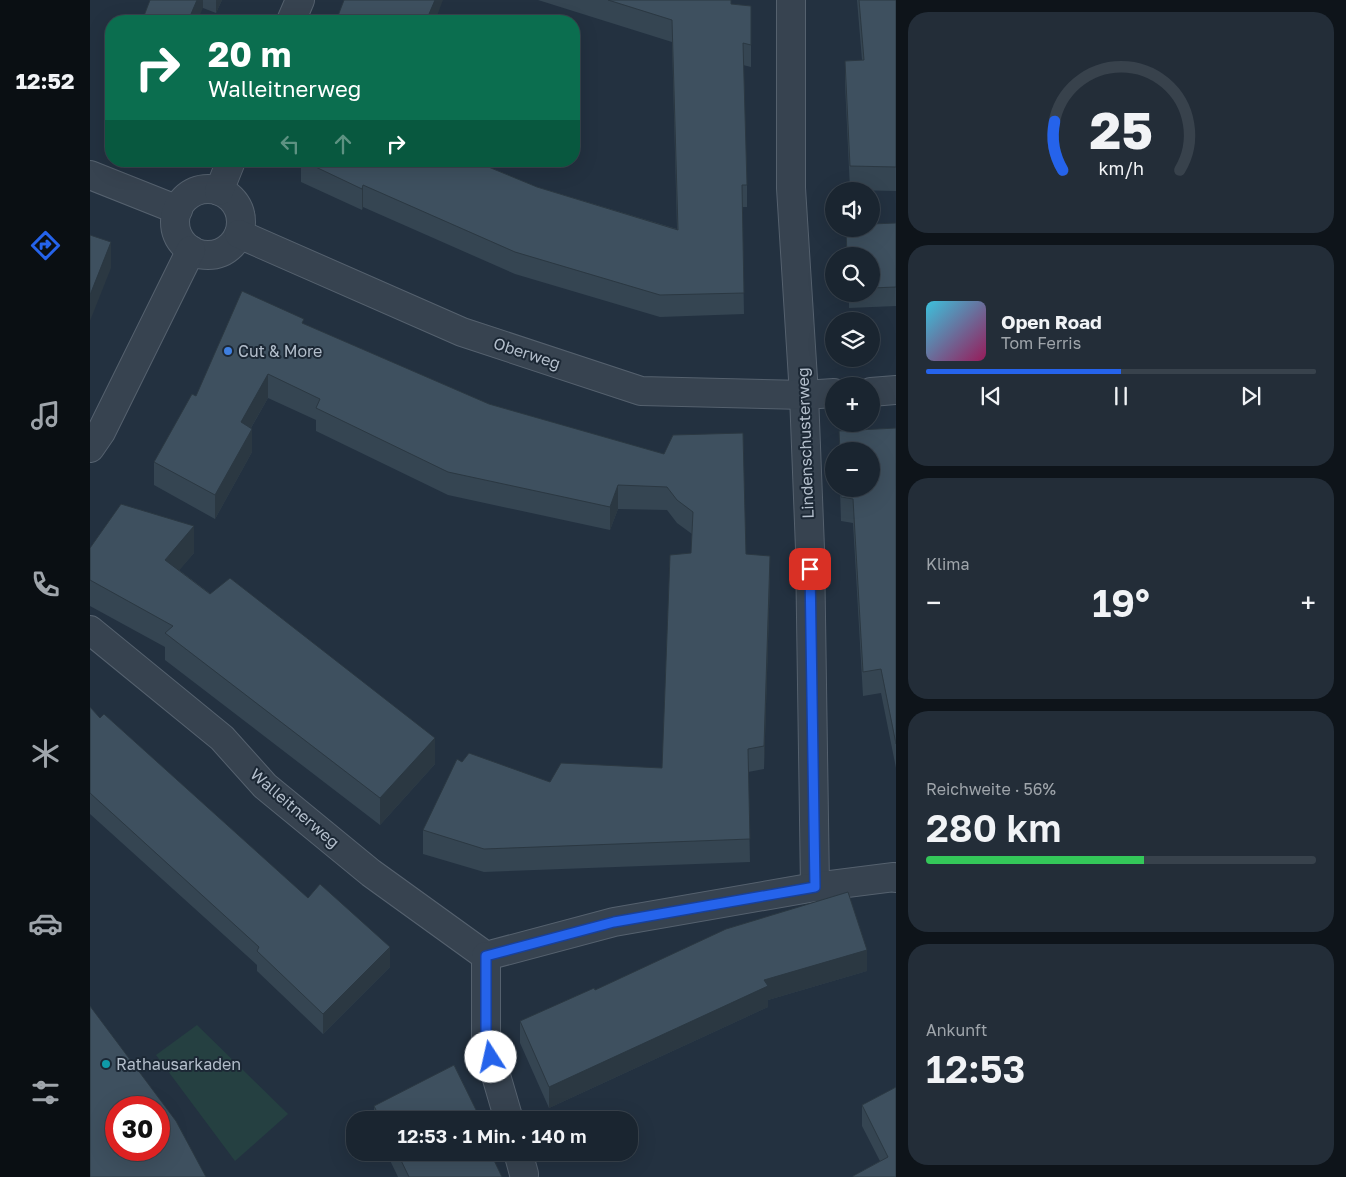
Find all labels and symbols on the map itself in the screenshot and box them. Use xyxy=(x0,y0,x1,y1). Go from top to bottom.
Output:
street label: Oberweg xyxy=(491,333,563,373)
place label: Cut & More xyxy=(238,341,322,361)
marker: Cut & More xyxy=(222,345,234,357)
street label: Lindenschusterweg xyxy=(792,367,818,519)
pin xyxy=(789,548,831,590)
street label: Walleitnerweg xyxy=(246,764,344,852)
position arrow xyxy=(464,1030,516,1082)
place label: Rathausarkaden xyxy=(116,1054,241,1074)
marker: Rathausarkaden xyxy=(100,1058,112,1070)
speed limit sign: 30 xyxy=(105,1096,170,1161)

